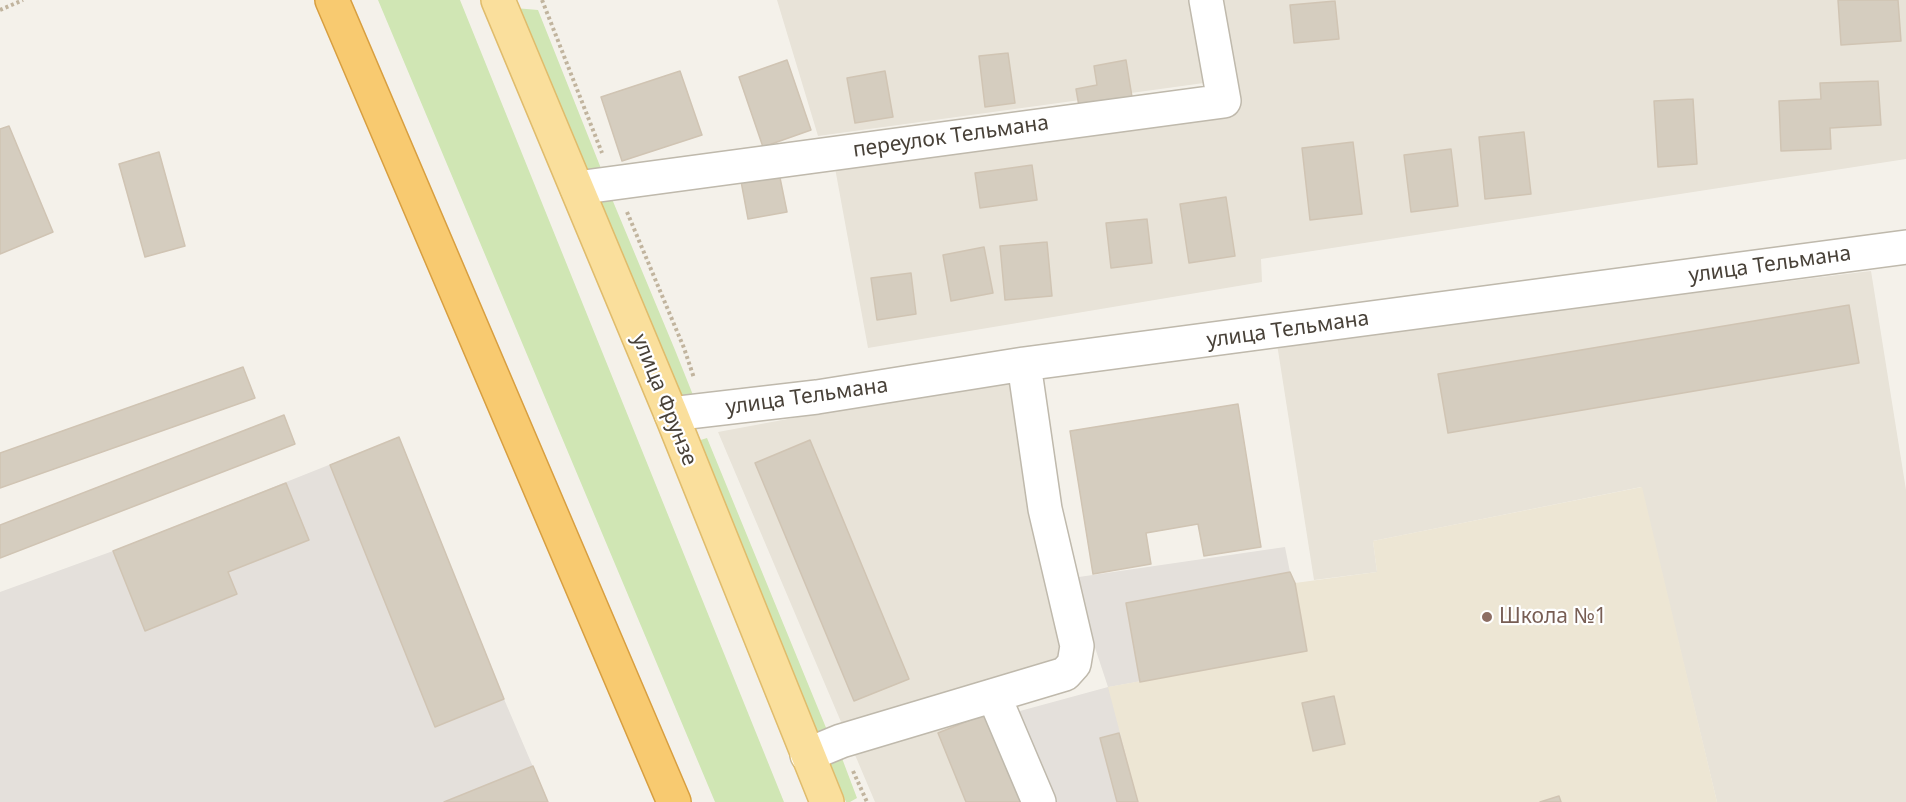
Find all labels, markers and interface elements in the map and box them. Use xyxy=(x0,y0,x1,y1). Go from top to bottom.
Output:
street label: переулок Тельмана xyxy=(851,111,1051,163)
street label: улица Тельмана xyxy=(1687,241,1853,289)
street label: улица Тельмана xyxy=(1205,306,1371,354)
street label: улица Фрунзе xyxy=(626,331,702,469)
street label: улица Тельмана xyxy=(724,373,890,421)
place label: Школа №1 xyxy=(1499,604,1607,630)
marker: Школа №1 xyxy=(1480,610,1494,624)

